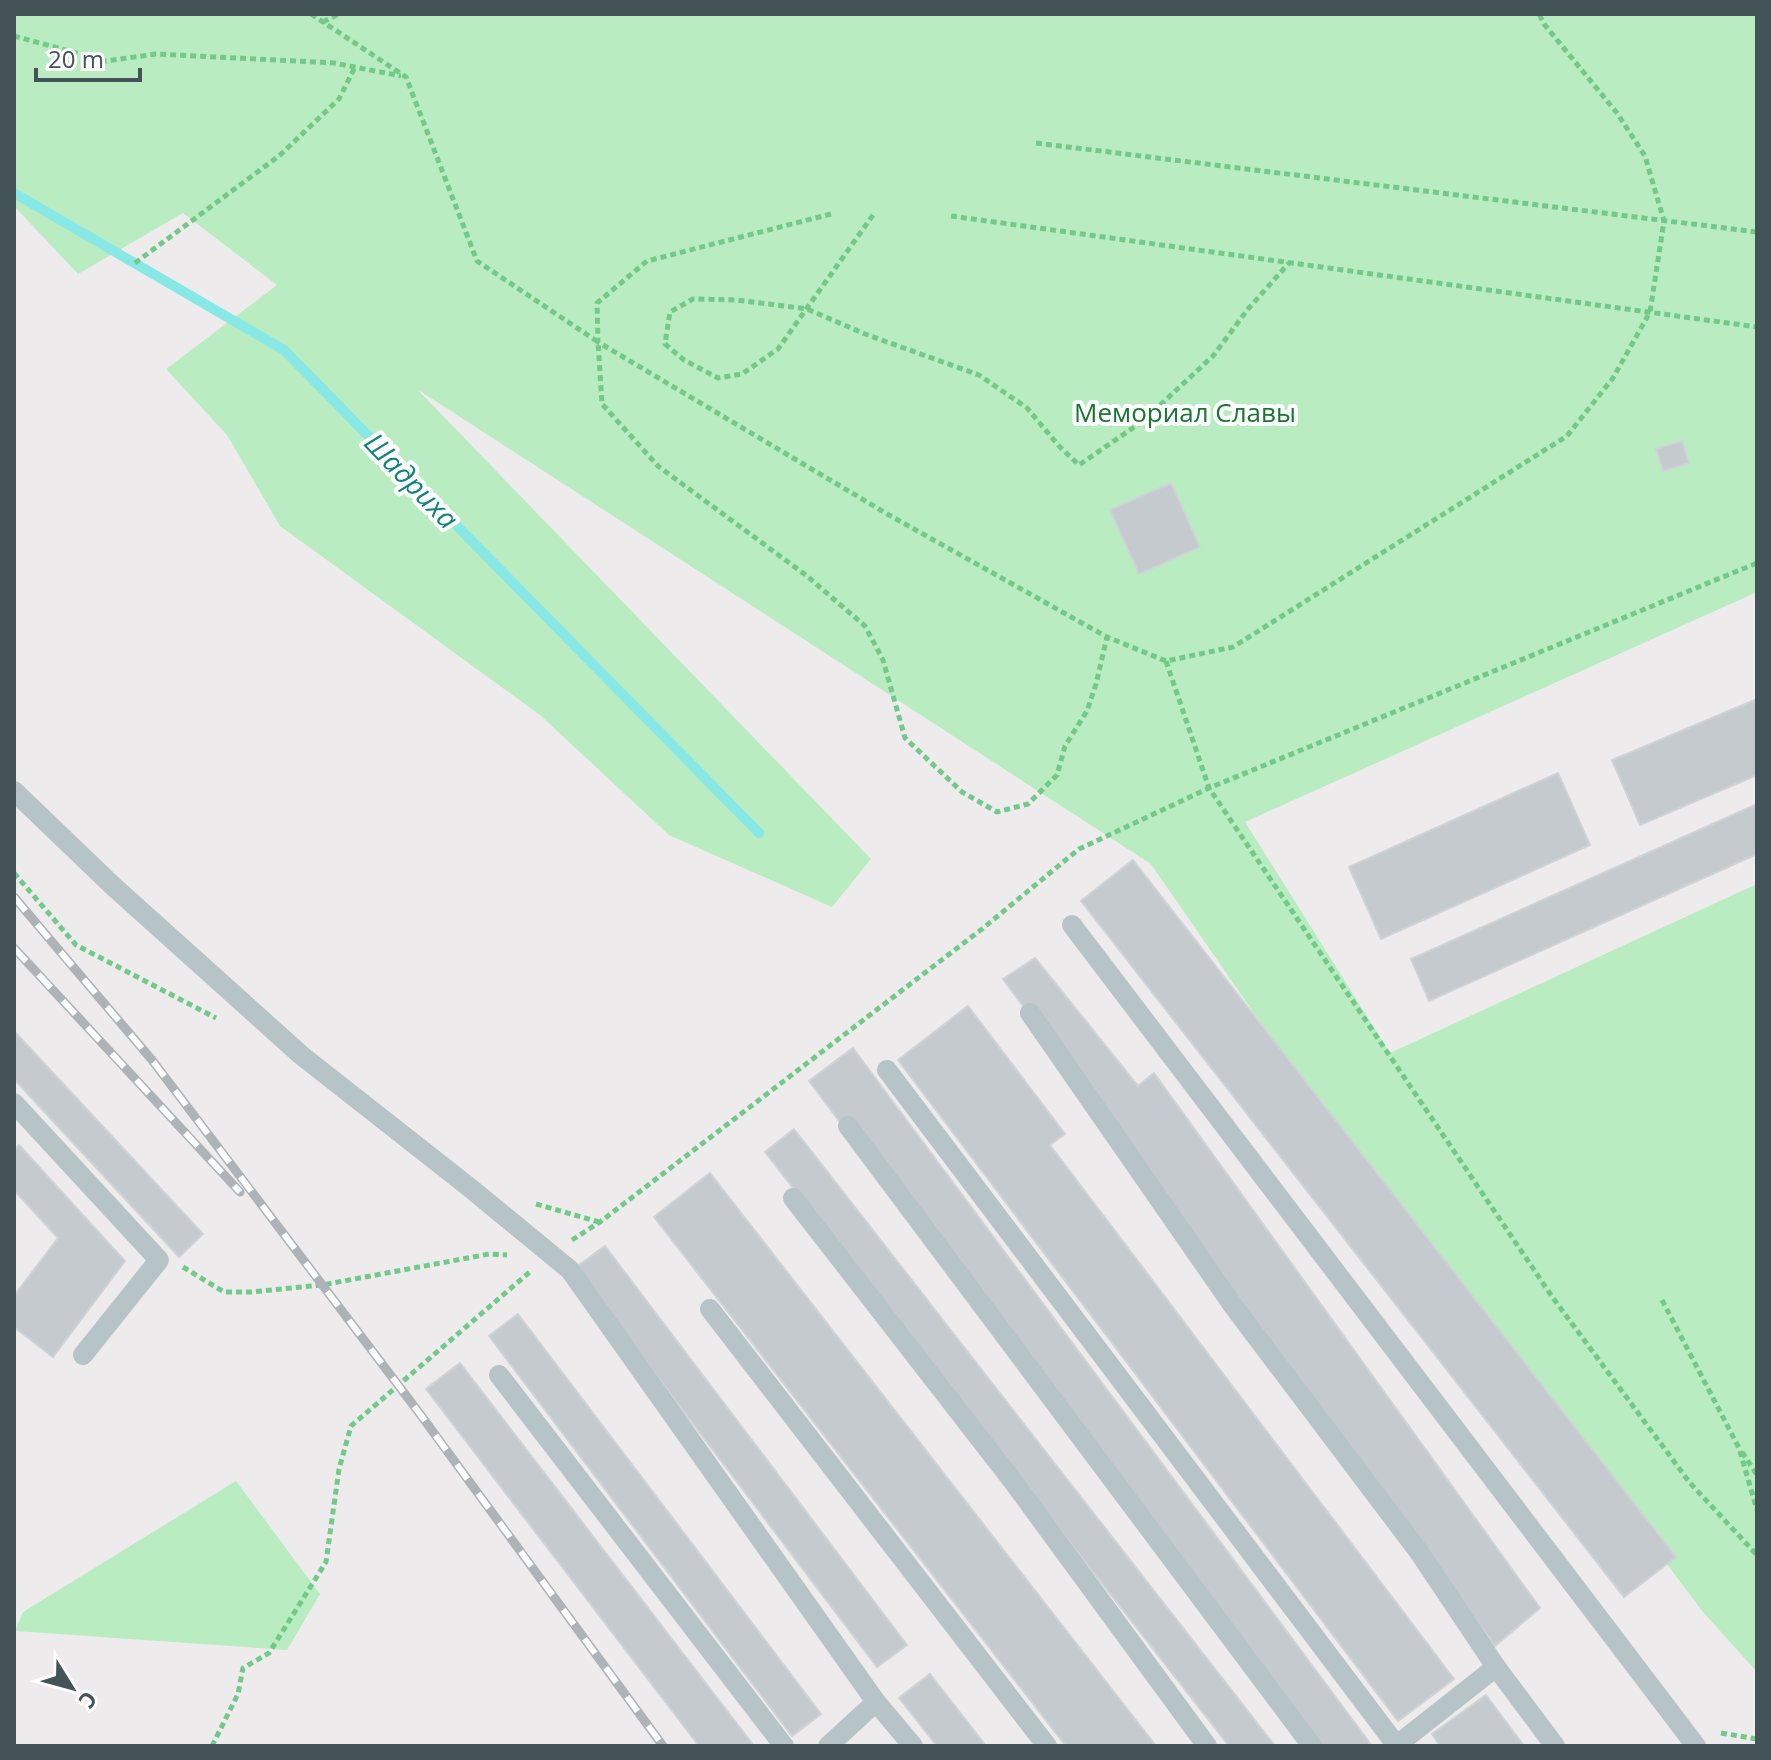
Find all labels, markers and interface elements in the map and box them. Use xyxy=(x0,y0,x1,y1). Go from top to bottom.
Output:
scale bar xyxy=(36,32,140,82)
text: 20 m xyxy=(48,42,104,75)
park label: Мемориал Славы xyxy=(1074,394,1296,430)
water label: Шадриха xyxy=(357,424,467,536)
north arrow xyxy=(32,1648,112,1728)
text: С xyxy=(73,1686,105,1715)

